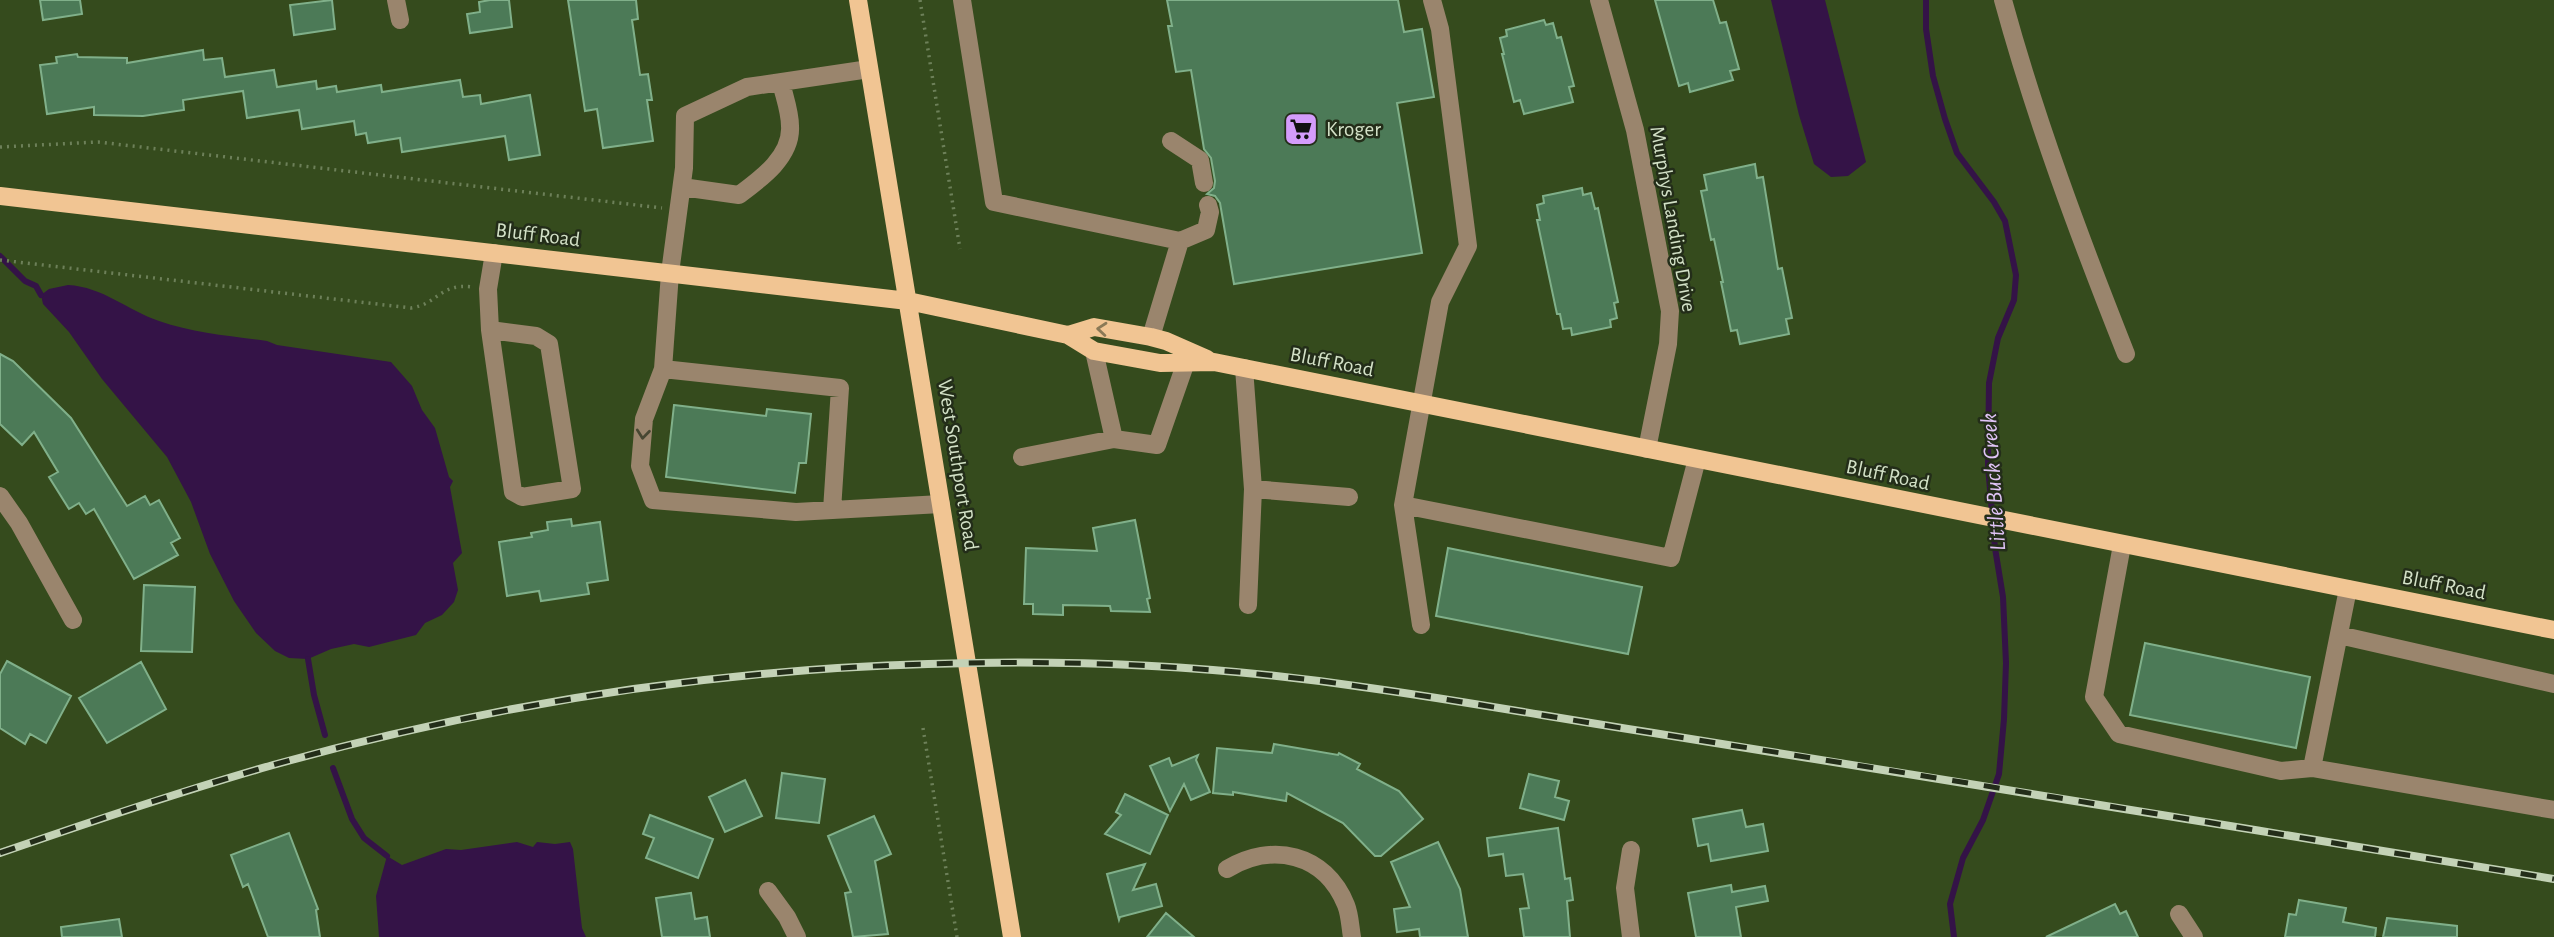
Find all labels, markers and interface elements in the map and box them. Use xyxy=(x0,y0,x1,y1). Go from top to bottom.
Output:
supermarket icon: Kroger xyxy=(1282,110,1320,148)
place label: Kroger xyxy=(1326,119,1381,140)
street label: Murphys Landing Drive xyxy=(1646,125,1700,313)
street label: Bluff Road xyxy=(495,219,582,251)
one-way arrow xyxy=(1096,322,1107,337)
street label: Bluff Road xyxy=(1288,344,1376,380)
street label: West Southport Road xyxy=(934,378,982,552)
water label: Little Buck Creek xyxy=(1978,412,2010,552)
one-way arrow xyxy=(636,429,651,440)
street label: Bluff Road xyxy=(1844,456,1932,494)
street label: Bluff Road xyxy=(2400,567,2488,603)

